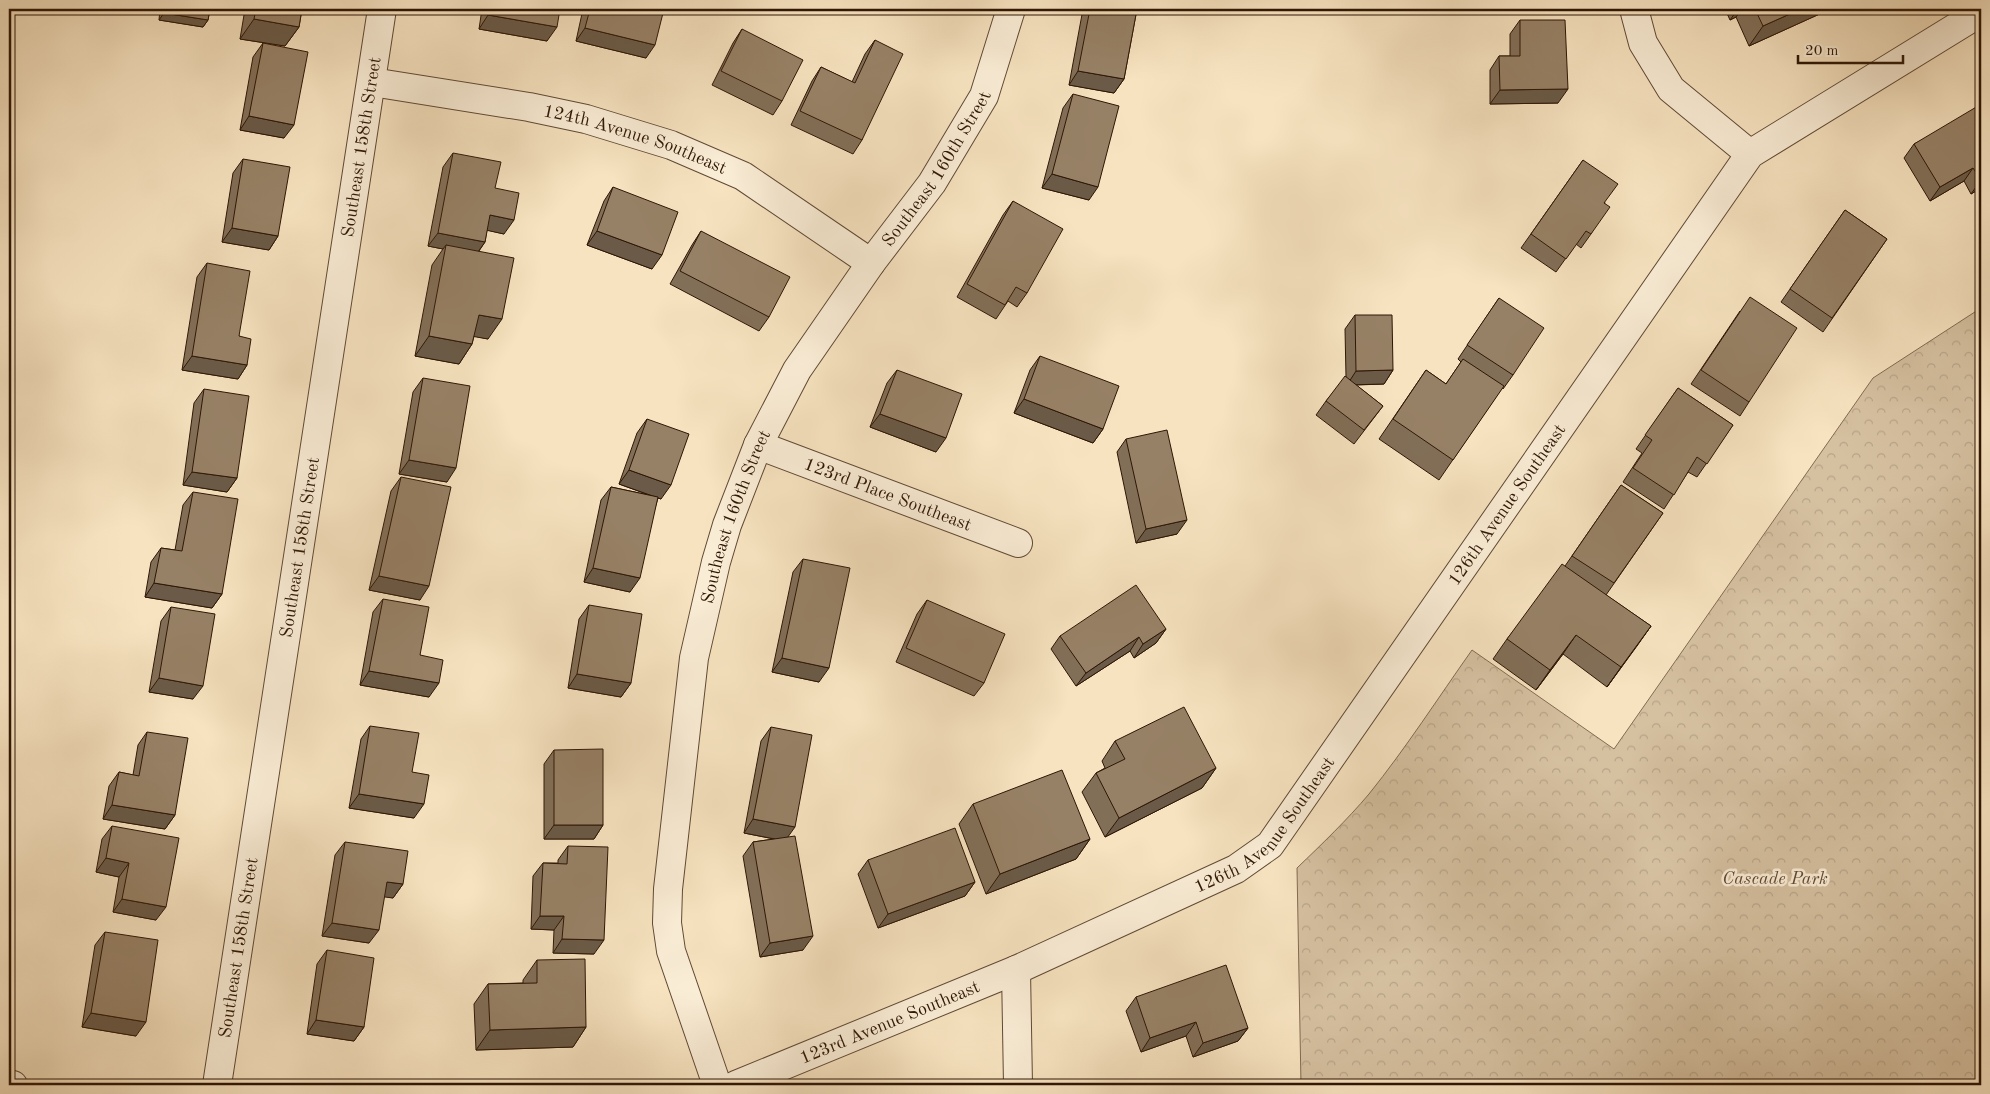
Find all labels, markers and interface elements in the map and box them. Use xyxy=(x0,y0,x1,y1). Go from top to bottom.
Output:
scale bar xyxy=(1798,32,1902,64)
text: 20 m xyxy=(1805,44,1839,59)
street label: Southeast 158th Street xyxy=(339,56,385,239)
street label: Southeast 160th Street xyxy=(879,89,995,250)
street label: 124th Avenue Southeast xyxy=(542,102,729,178)
street label: 126th Avenue Southeast xyxy=(1445,421,1570,589)
street label: Southeast 160th Street xyxy=(699,427,774,605)
street label: 123rd Place Southeast xyxy=(801,455,974,535)
street label: Southeast 158th Street xyxy=(278,456,323,639)
street label: 126th Avenue Southeast xyxy=(1192,754,1338,897)
street label: Southeast 158th Street xyxy=(216,856,262,1039)
park label: Cascade Park xyxy=(1722,870,1828,888)
street label: 123rd Avenue Southeast xyxy=(797,978,982,1068)

